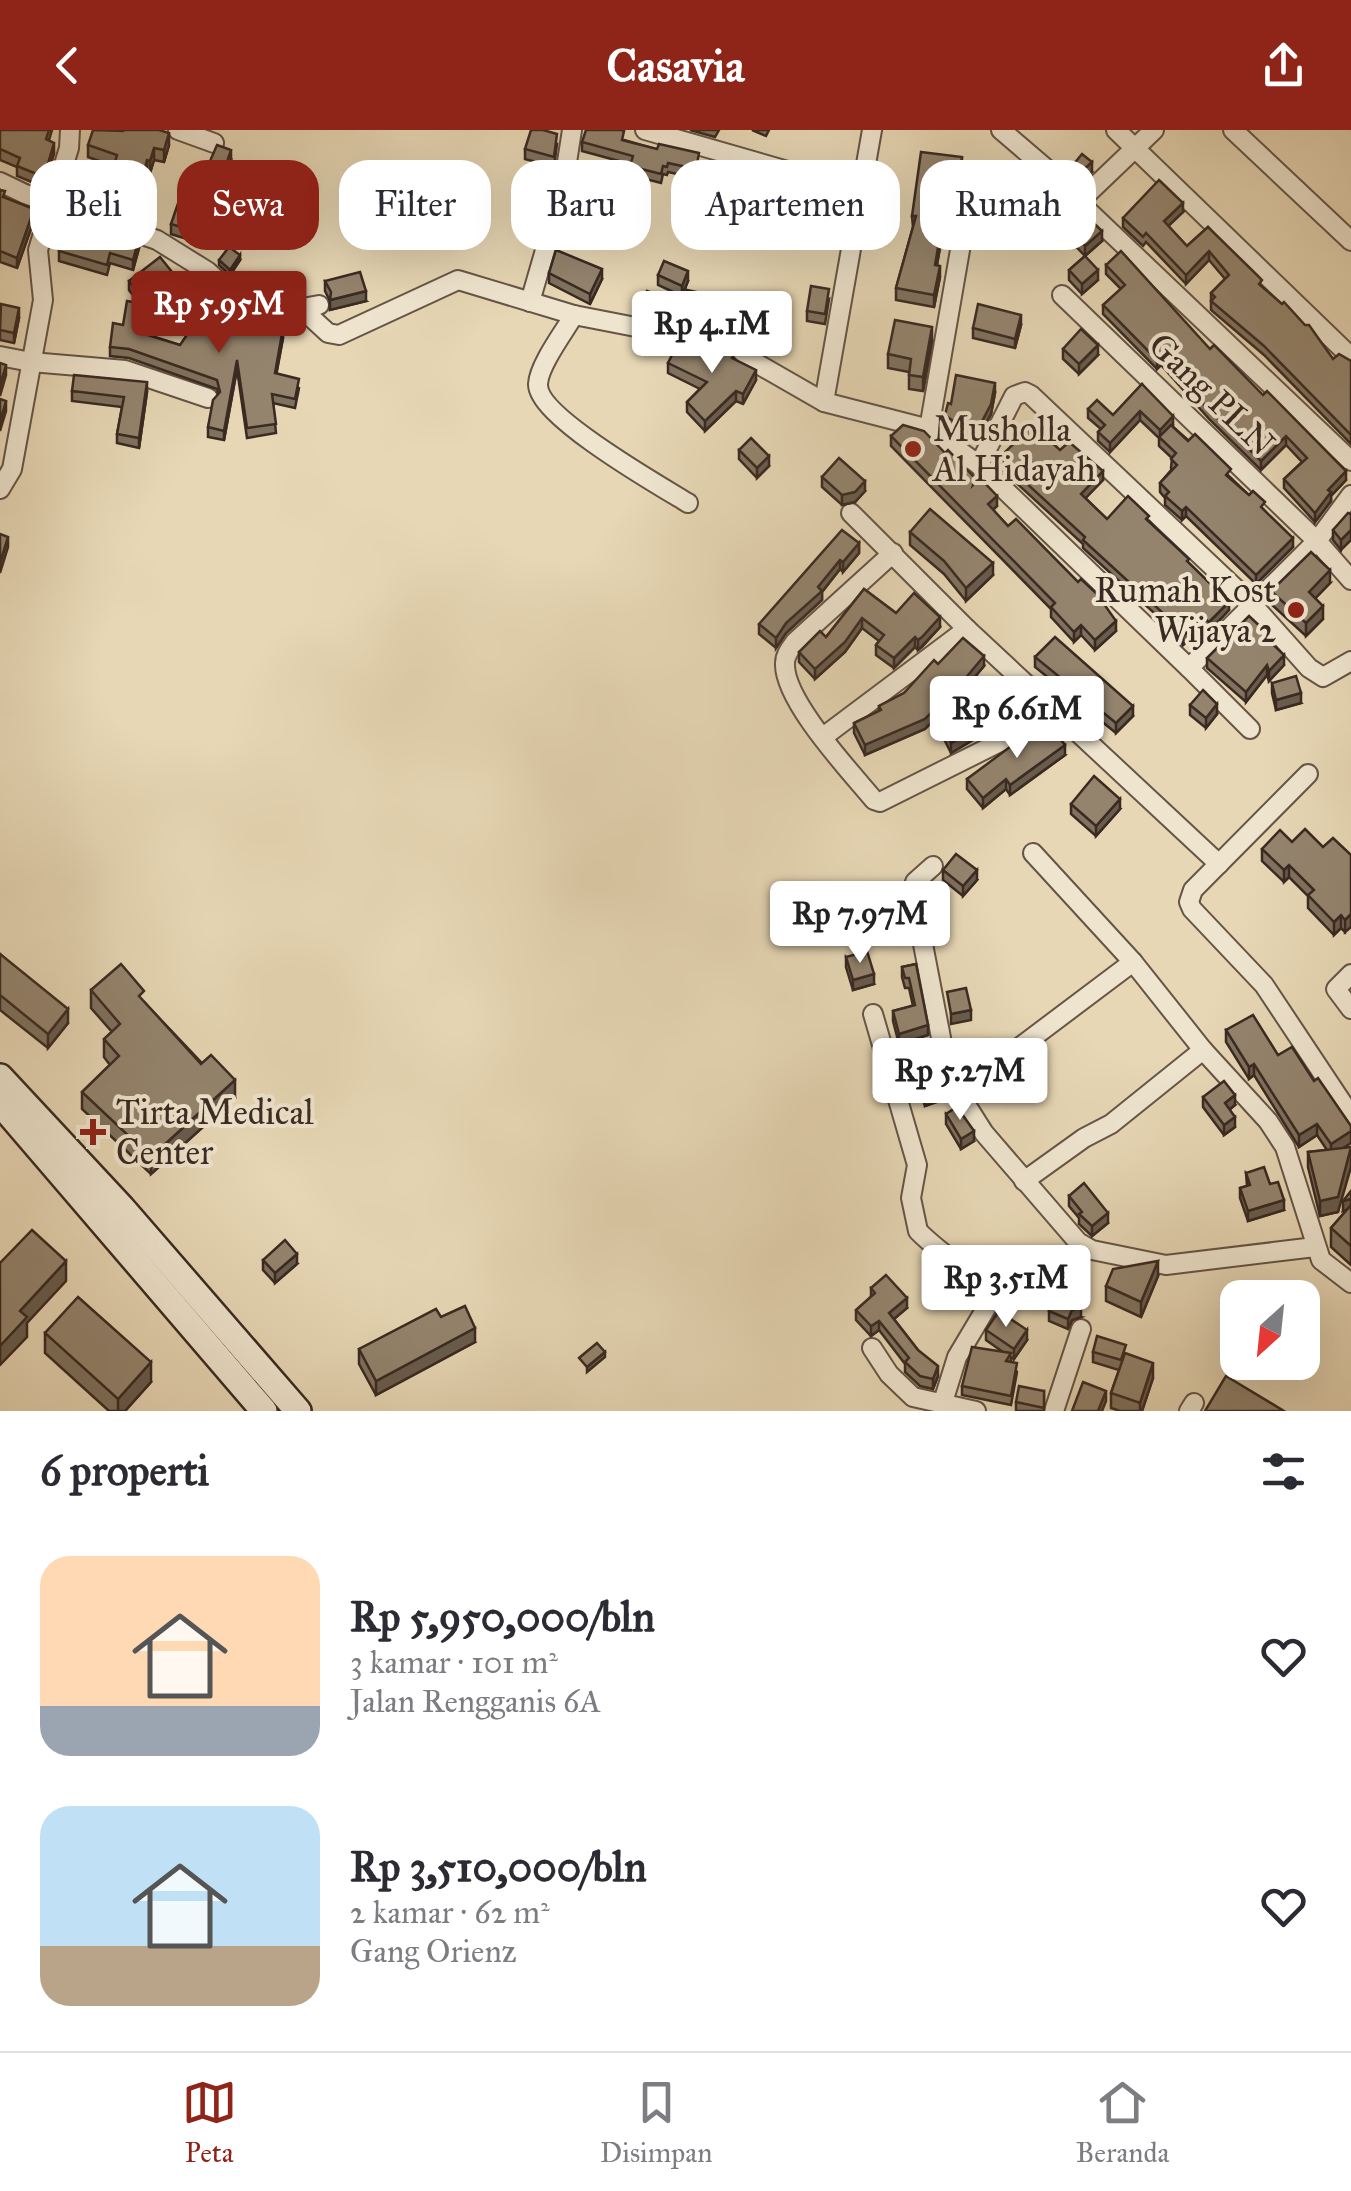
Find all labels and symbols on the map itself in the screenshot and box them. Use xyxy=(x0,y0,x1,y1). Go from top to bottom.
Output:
pin: Rp 5.95M xyxy=(116,271,322,356)
pin: Rp 4.1M xyxy=(620,291,804,376)
street label: Gang PLN xyxy=(1140,324,1284,465)
place label: Musholla Al Hidayah xyxy=(931,408,1096,491)
marker: Musholla Al Hidayah xyxy=(902,438,924,460)
place label: Rumah Kost Wijaya 2 xyxy=(1094,569,1277,652)
marker: Rumah Kost Wijaya 2 xyxy=(1285,599,1307,621)
pin: Rp 6.61M xyxy=(914,676,1120,761)
pin: Rp 7.97M xyxy=(757,881,963,966)
pin: Rp 5.27M xyxy=(857,1038,1063,1123)
place label: Tirta Medical Center xyxy=(116,1091,314,1174)
marker: Tirta Medical Center xyxy=(80,1119,106,1145)
pin: Rp 3.51M xyxy=(903,1245,1109,1330)
north arrow xyxy=(1220,1280,1320,1380)

